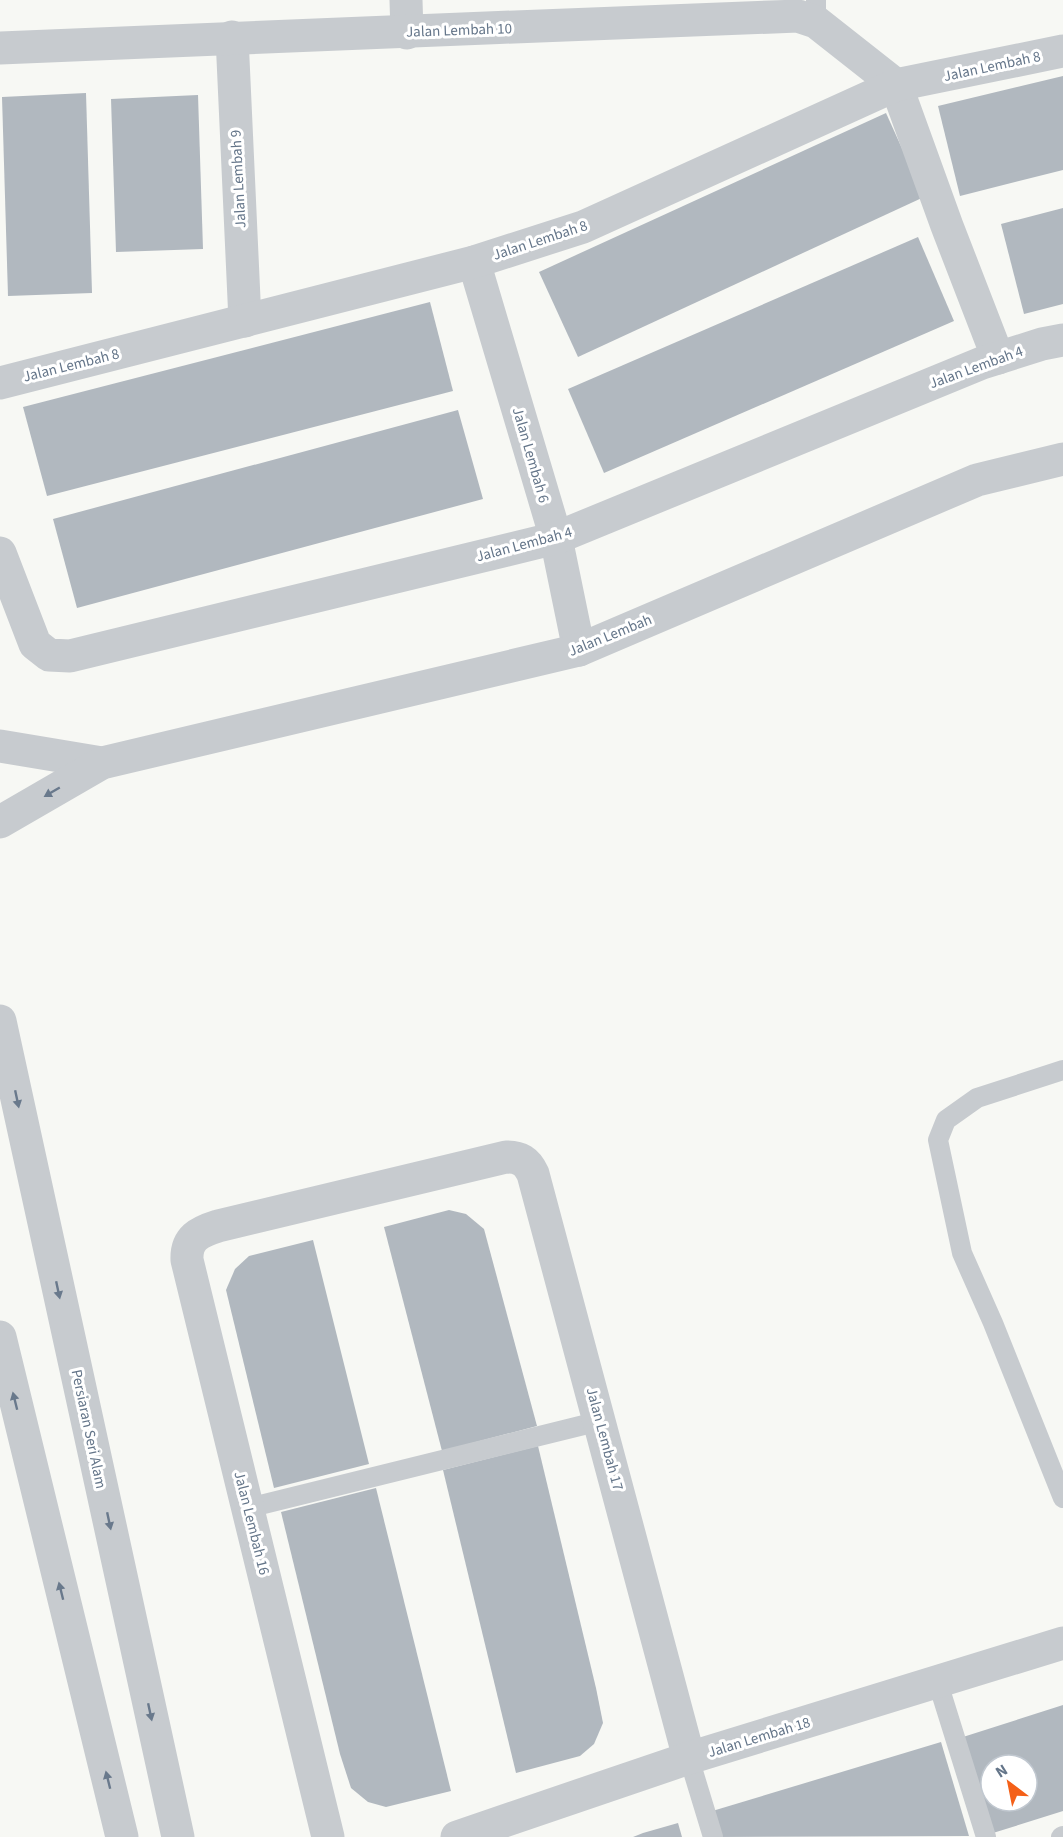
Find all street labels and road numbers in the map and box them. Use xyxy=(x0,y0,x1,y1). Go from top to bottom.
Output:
street label: Jalan Lembah 10 xyxy=(406,18,512,43)
street label: Jalan Lembah 8 xyxy=(942,46,1043,87)
street label: Jalan Lembah 9 xyxy=(225,129,252,229)
street label: Jalan Lembah 8 xyxy=(490,215,590,266)
street label: Jalan Lembah 4 xyxy=(926,341,1027,394)
street label: Jalan Lembah 8 xyxy=(21,343,121,388)
street label: Jalan Lembah 6 xyxy=(507,405,554,505)
street label: Jalan Lembah 4 xyxy=(474,521,575,567)
street label: Jalan Lembah xyxy=(565,609,655,662)
street label: Persiaran Seri Alam xyxy=(66,1368,111,1491)
street label: Jalan Lembah 17 xyxy=(581,1385,628,1493)
street label: Jalan Lembah 16 xyxy=(228,1469,275,1577)
street label: Jalan Lembah 18 xyxy=(705,1712,813,1763)

